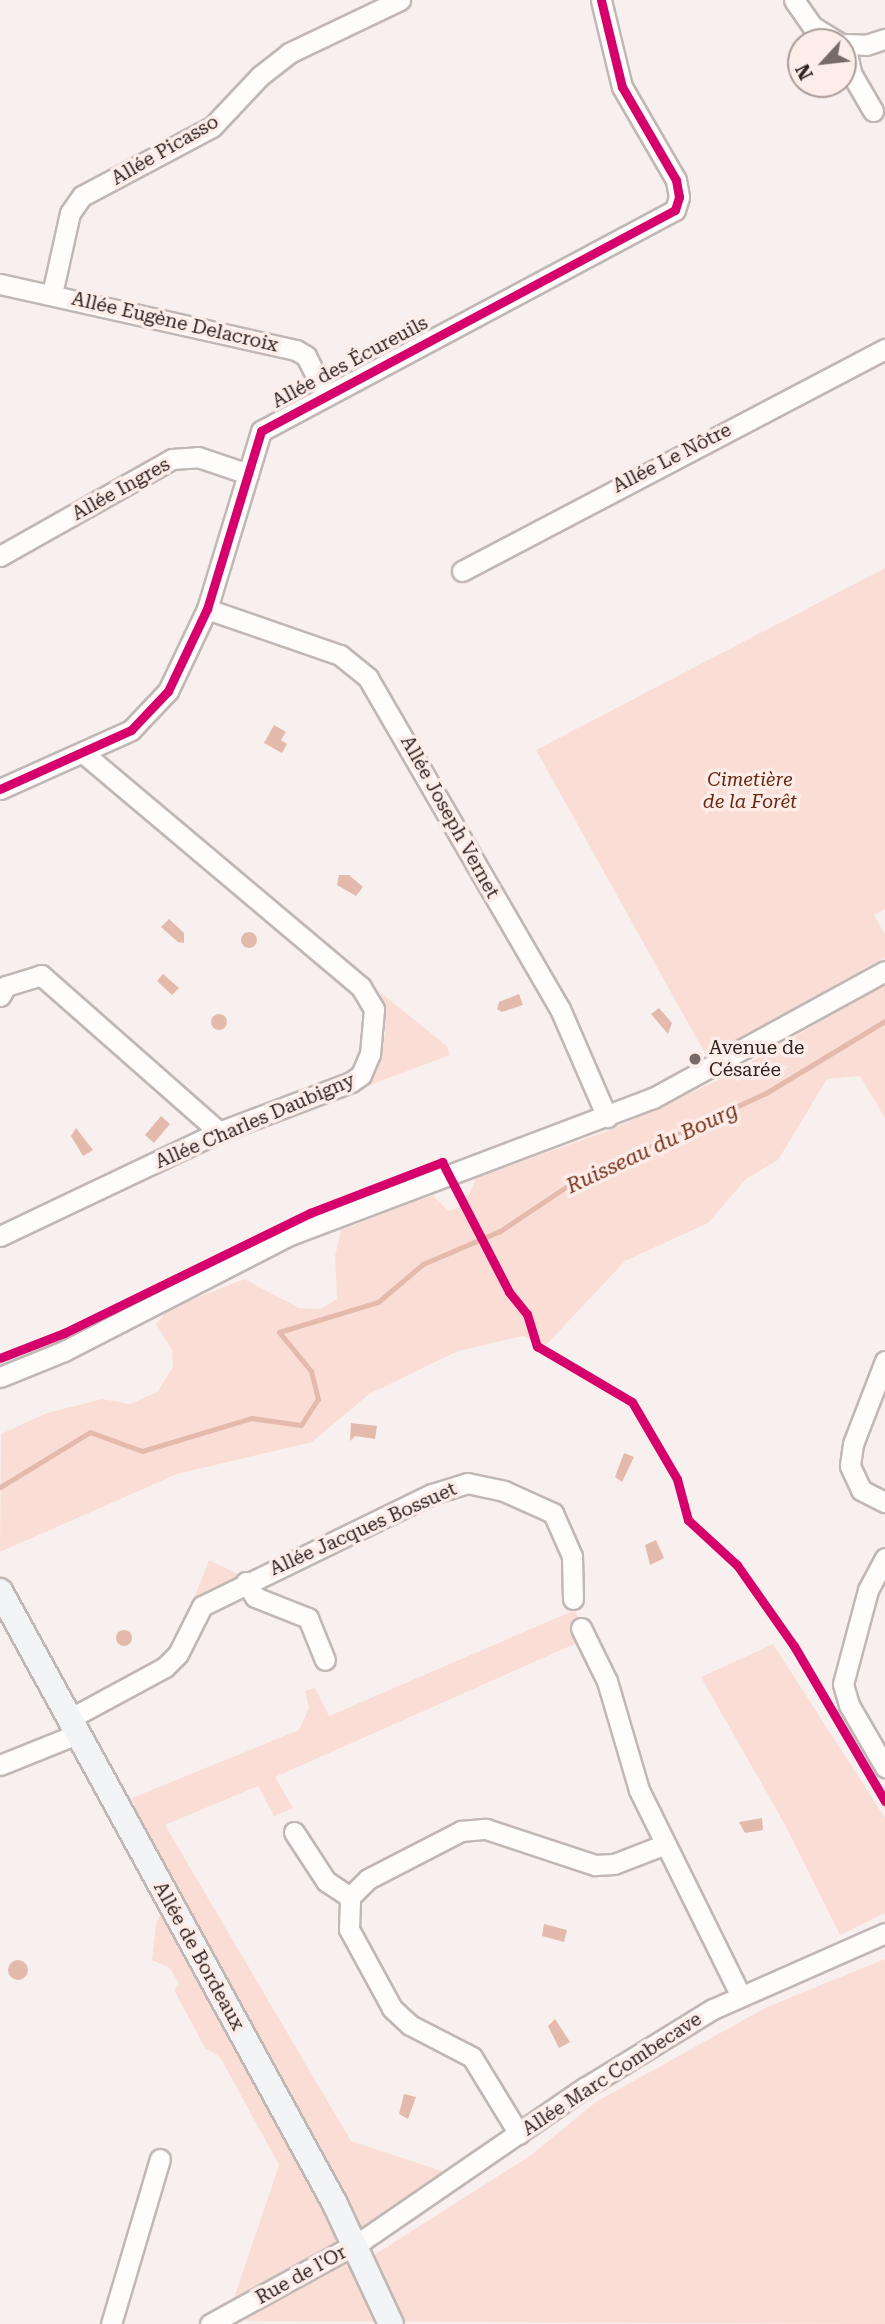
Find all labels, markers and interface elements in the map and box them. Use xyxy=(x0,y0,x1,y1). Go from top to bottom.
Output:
north arrow xyxy=(787,28,857,98)
text: N xyxy=(791,60,818,84)
street label: Allée Picasso xyxy=(107,110,223,190)
street label: Allée Eugène Delacroix xyxy=(70,287,280,357)
street label: Allée des Écureuils xyxy=(268,311,432,413)
street label: Allée Le Nôtre xyxy=(609,418,735,498)
street label: Allée Ingres xyxy=(68,453,174,525)
street label: Allée Joseph Vernet xyxy=(396,732,504,902)
park label: Cimetière de la Forêt xyxy=(703,769,797,813)
place label: Avenue de Césarée xyxy=(709,1037,805,1081)
marker: Avenue de Césarée xyxy=(687,1051,703,1067)
street label: Allée Charles Daubigny xyxy=(152,1069,358,1173)
water label: Ruisseau du Bourg xyxy=(562,1097,742,1199)
street label: Allée Jacques Bossuet xyxy=(266,1478,460,1580)
street label: Allée de Bordeaux xyxy=(149,1878,249,2034)
street label: Allée Marc Combecave xyxy=(518,2008,706,2140)
street label: Rue de l'Or xyxy=(252,2241,350,2309)

